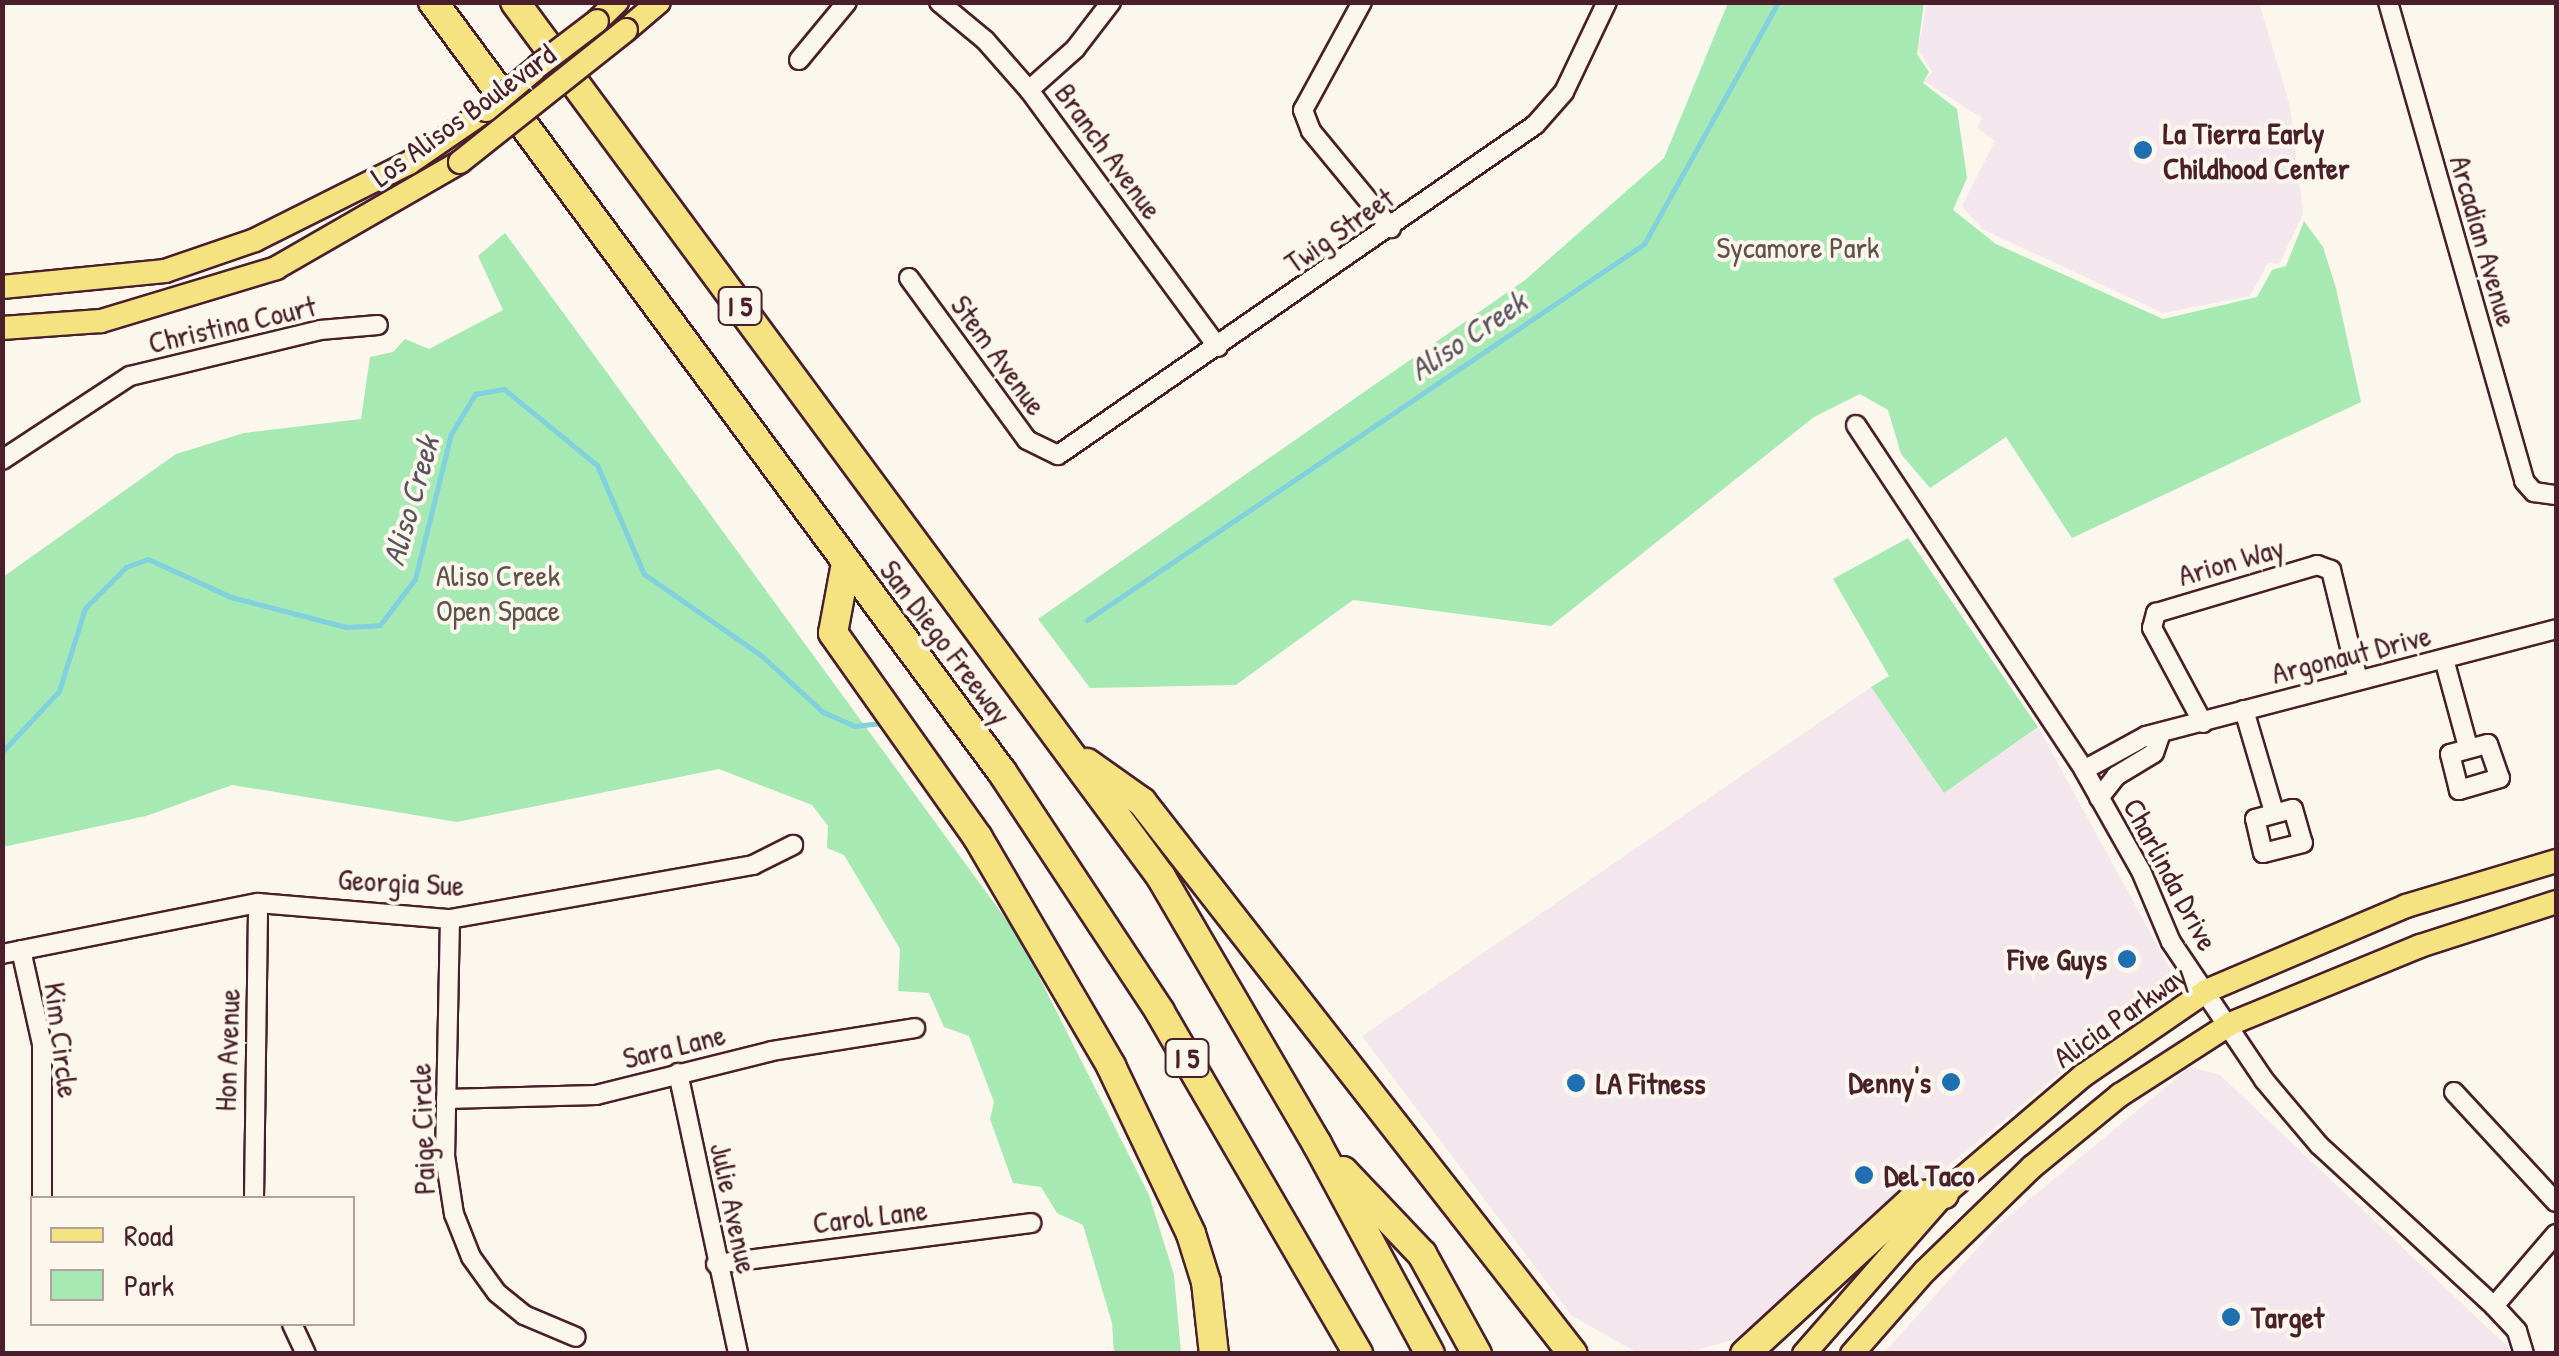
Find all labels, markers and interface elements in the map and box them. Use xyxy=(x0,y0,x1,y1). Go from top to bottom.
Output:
street label: Los Alisos Boulevard xyxy=(364,36,562,194)
street label: Branch Avenue xyxy=(1048,76,1170,226)
place label: La Tierra Early Childhood Center xyxy=(2163,115,2350,186)
marker: La Tierra Early Childhood Center xyxy=(2132,139,2154,161)
street label: Arcadian Avenue xyxy=(2442,151,2526,331)
street label: Twig Street xyxy=(1278,179,1400,281)
park label: Sycamore Park xyxy=(1717,229,1879,265)
road number: I 5 xyxy=(718,283,762,329)
water label: Aliso Creek xyxy=(1402,283,1534,389)
street label: Christina Court xyxy=(145,287,319,361)
street label: Stem Avenue xyxy=(943,288,1055,422)
water label: Aliso Creek xyxy=(374,432,448,570)
street label: Arion Way xyxy=(2174,529,2288,593)
street label: San Diego Freeway xyxy=(873,553,1019,731)
park label: Aliso Creek Open Space xyxy=(436,557,560,628)
street label: Argonaut Drive xyxy=(2268,617,2434,691)
street label: Charlinda Drive xyxy=(2116,792,2226,956)
street label: Georgia Sue xyxy=(337,861,465,903)
place label: Five Guys xyxy=(2008,941,2107,977)
marker: Five Guys xyxy=(2116,948,2138,970)
street label: Alicia Parkway xyxy=(2046,957,2194,1075)
street label: Kim Circle xyxy=(37,980,87,1100)
street label: Hon Avenue xyxy=(207,988,247,1112)
street label: Sara Lane xyxy=(619,1016,729,1076)
road number: I 5 xyxy=(1164,1035,1210,1081)
street label: Paige Circle xyxy=(402,1063,442,1195)
place label: Denny's xyxy=(1849,1064,1931,1100)
place label: LA Fitness xyxy=(1596,1065,1706,1101)
marker: Denny's xyxy=(1940,1071,1962,1093)
marker: LA Fitness xyxy=(1565,1072,1587,1094)
street label: Julie Avenue xyxy=(703,1139,765,1277)
place label: Del Taco xyxy=(1884,1157,1975,1193)
marker: Del Taco xyxy=(1853,1164,1875,1186)
street label: Carol Lane xyxy=(811,1191,929,1241)
legend xyxy=(30,1196,355,1326)
text: Road xyxy=(124,1215,173,1255)
text: Park xyxy=(124,1265,174,1305)
place label: Target xyxy=(2251,1299,2324,1335)
marker: Target xyxy=(2220,1306,2242,1328)

